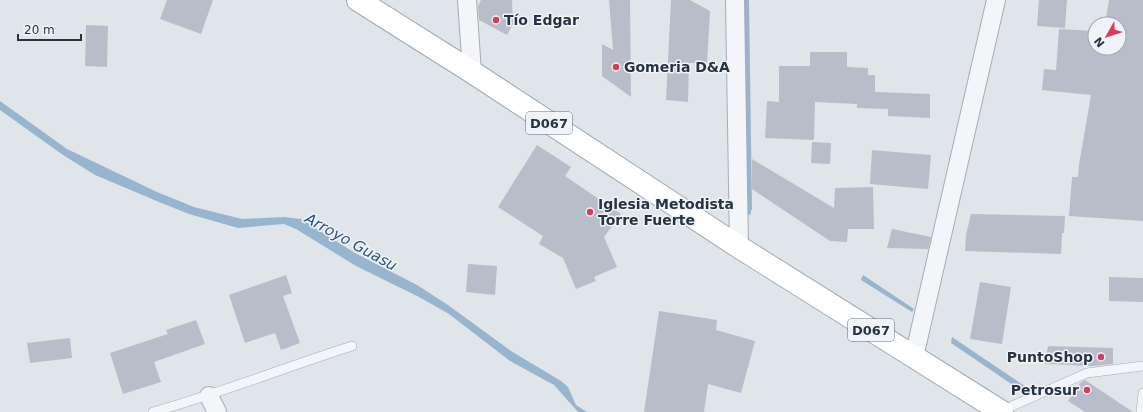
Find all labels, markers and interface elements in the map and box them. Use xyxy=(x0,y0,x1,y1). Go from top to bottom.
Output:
place label: Tío Edgar xyxy=(504,12,579,28)
marker: Tío Edgar xyxy=(491,15,501,25)
scale bar xyxy=(18,16,81,42)
north arrow xyxy=(1087,16,1127,56)
text: 20 m xyxy=(24,23,55,37)
text: N xyxy=(1092,34,1108,50)
place label: Gomeria D&A xyxy=(624,59,730,75)
marker: Gomeria D&A xyxy=(611,62,621,72)
road number: D067 xyxy=(526,112,572,134)
place label: Iglesia Metodista Torre Fuerte xyxy=(598,196,734,228)
marker: Iglesia Metodista Torre Fuerte xyxy=(585,207,595,217)
water label: Arroyo Guasu xyxy=(301,209,400,275)
road number: D067 xyxy=(848,319,894,341)
place label: PuntoShop xyxy=(1007,349,1093,365)
marker: PuntoShop xyxy=(1096,352,1106,362)
place label: Petrosur xyxy=(1011,382,1079,398)
marker: Petrosur xyxy=(1082,385,1092,395)

